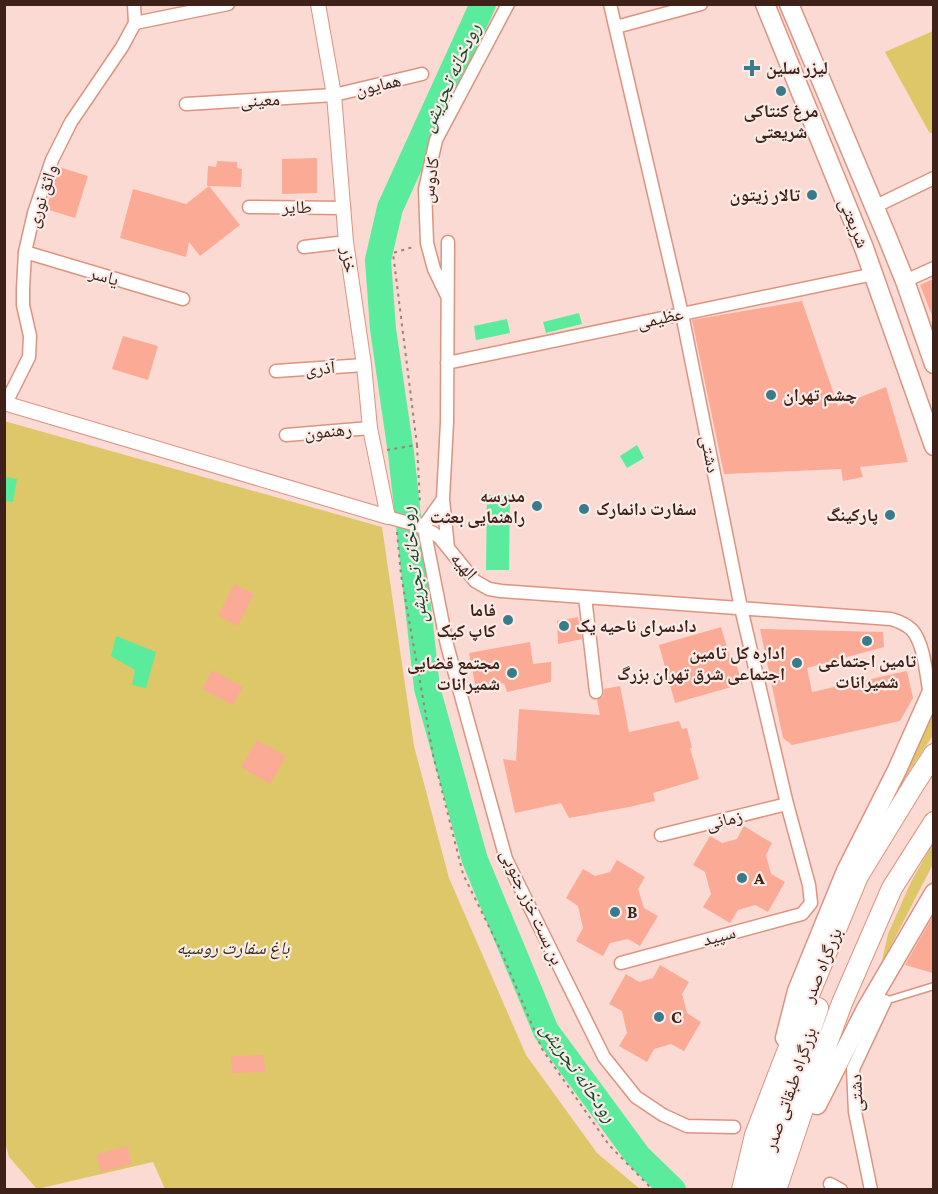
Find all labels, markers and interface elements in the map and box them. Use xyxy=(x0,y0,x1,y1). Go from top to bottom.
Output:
water label: رودخانه تجریش xyxy=(415,19,487,135)
place label: لیزر سلین xyxy=(766,58,828,79)
marker: لیزر سلین xyxy=(743,59,761,77)
street label: همایون xyxy=(353,70,403,101)
marker: مرغ کنتاکی شریعتی xyxy=(774,84,788,98)
street label: معینی xyxy=(240,89,280,112)
place label: مرغ کنتاکی شریعتی xyxy=(743,101,819,143)
street label: کادوس xyxy=(417,155,444,204)
street label: واثق نوری xyxy=(22,162,63,230)
place label: تالار زیتون xyxy=(729,185,800,206)
marker: تالار زیتون xyxy=(805,188,819,202)
street label: شریعتی xyxy=(834,195,873,251)
street label: طایر xyxy=(281,197,312,217)
street label: خزر xyxy=(337,245,361,274)
street label: یاسر xyxy=(86,262,121,290)
street label: عظیمی xyxy=(635,303,685,334)
street label: آذری xyxy=(304,357,336,380)
place label: چشم تهران xyxy=(783,385,857,407)
marker: چشم تهران xyxy=(764,388,778,402)
street label: رهنمون xyxy=(303,419,353,444)
street label: دشتی xyxy=(696,433,723,475)
place label: مدرسه راهنمایی بعثت xyxy=(430,486,525,528)
marker: مدرسه راهنمایی بعثت xyxy=(530,499,544,513)
place label: سفارت دانمارک xyxy=(596,499,697,519)
marker: سفارت دانمارک xyxy=(577,502,591,516)
water label: رودخانه تجریش xyxy=(395,505,433,624)
place label: پارکینگ xyxy=(826,505,878,526)
marker: پارکینگ xyxy=(883,508,897,522)
street label: الهیه xyxy=(446,548,481,584)
place label: فاما کاپ کیک xyxy=(437,600,496,642)
marker: فاما کاپ کیک xyxy=(501,613,515,627)
place label: دادسرای ناحیه یک xyxy=(576,616,697,637)
marker: دادسرای ناحیه یک xyxy=(557,619,571,633)
marker: تامین اجتماعی شمیرانات xyxy=(860,634,874,648)
place label: اداره کل تامین اجتماعی شرق تهران بزرگ xyxy=(617,643,785,685)
place label: تامین اجتماعی شمیرانات xyxy=(818,651,916,692)
place label: مجتمع قضایی شمیرانات xyxy=(407,653,500,694)
marker: اداره کل تامین اجتماعی شرق تهران بزرگ xyxy=(790,656,804,670)
marker: مجتمع قضایی شمیرانات xyxy=(505,666,519,680)
street label: زمانی xyxy=(704,806,745,835)
street label: بن بست خزر جنوبی xyxy=(496,846,568,968)
place label: A xyxy=(753,868,765,888)
marker: A xyxy=(735,871,749,885)
place label: B xyxy=(627,902,638,922)
marker: B xyxy=(608,905,622,919)
street label: سپید xyxy=(700,922,738,951)
street label: بزرگراه صدر xyxy=(798,925,847,1006)
park label: باغ سفارت روسیه xyxy=(176,938,291,960)
place label: C xyxy=(671,1007,682,1027)
marker: C xyxy=(652,1010,666,1024)
water label: رودخانه تجریش xyxy=(535,1018,622,1128)
street label: بزرگراه طبقاتی صدر xyxy=(759,1025,821,1155)
street label: دشتی xyxy=(845,1074,868,1112)

